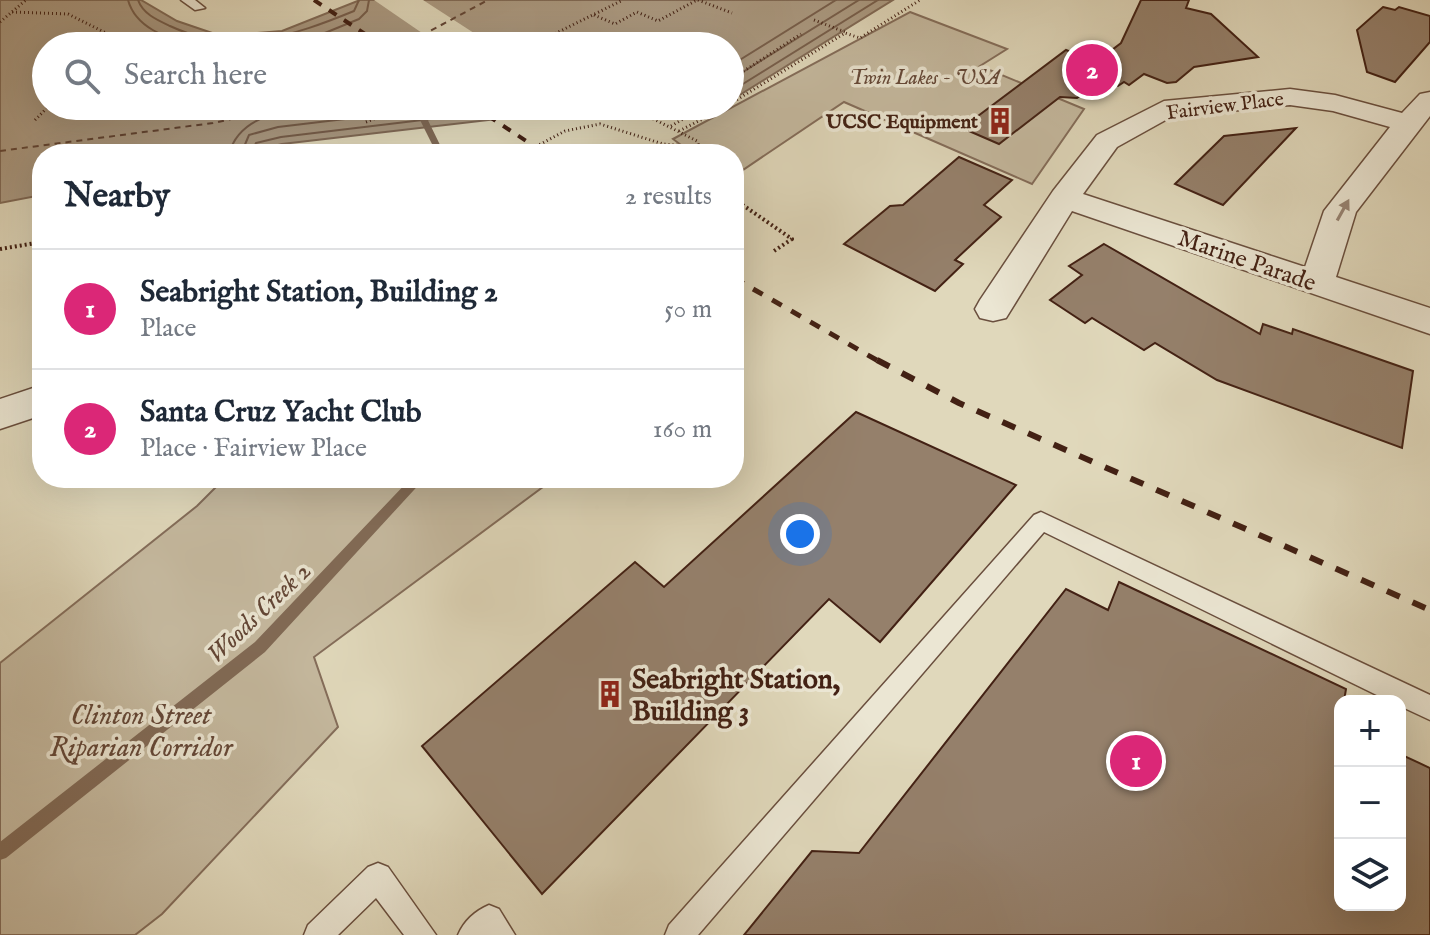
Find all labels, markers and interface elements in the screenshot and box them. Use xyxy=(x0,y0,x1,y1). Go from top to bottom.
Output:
search box xyxy=(32,32,744,120)
pin: 2 xyxy=(1066,40,1118,100)
icon: search xyxy=(60,54,104,98)
text: Search here xyxy=(124,57,267,95)
park label: Twin Lakes - USA xyxy=(850,66,1001,91)
street label: Fairview Place xyxy=(1165,87,1285,126)
building icon: UCSC Equipment xyxy=(985,106,1015,136)
place label: UCSC Equipment xyxy=(825,110,978,135)
text: Nearby xyxy=(64,175,170,218)
text: 2 results xyxy=(625,180,712,213)
one-way arrow xyxy=(1335,199,1349,221)
street label: Marine Parade xyxy=(1173,223,1320,300)
text: Seabright Station, Building 2 xyxy=(140,274,498,312)
text: 1 xyxy=(85,293,95,326)
text: 50 m xyxy=(664,293,712,326)
text: Place xyxy=(140,312,196,345)
text: Santa Cruz Yacht Club xyxy=(140,394,422,432)
text: 2 xyxy=(84,413,96,446)
text: 160 m xyxy=(653,413,712,446)
text: Place · Fairview Place xyxy=(140,432,367,465)
your location xyxy=(780,514,820,554)
water label: Woods Creek 2 xyxy=(200,555,318,671)
place label: Seabright Station, Building 3 xyxy=(632,663,841,730)
building icon: Seabright Station, Building 3 xyxy=(595,679,625,709)
map controls xyxy=(1334,695,1406,911)
button: + xyxy=(1334,695,1406,767)
park label: Clinton Street Riparian Corridor xyxy=(49,699,234,766)
pin: 1 xyxy=(1110,731,1162,791)
button: − xyxy=(1334,767,1406,839)
button: layers xyxy=(1334,839,1406,911)

